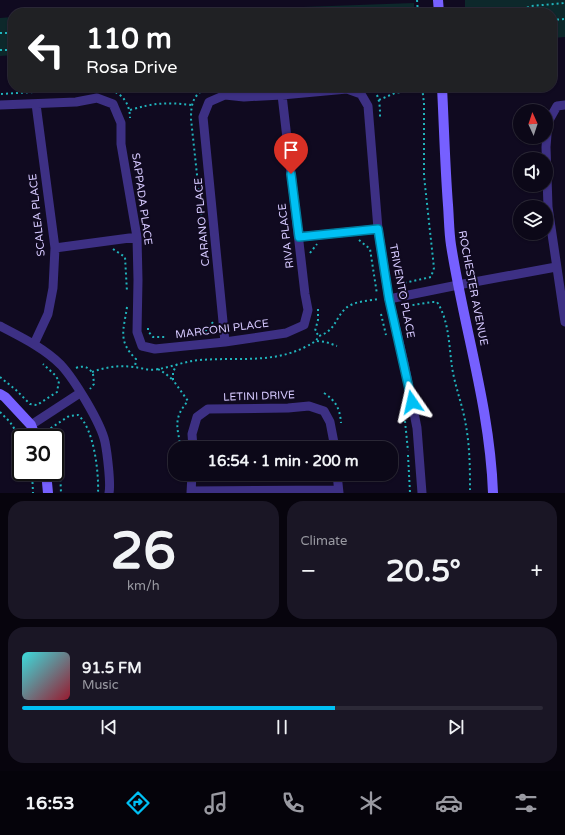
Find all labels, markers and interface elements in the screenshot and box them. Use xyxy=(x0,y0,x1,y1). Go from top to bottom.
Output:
text: 110 m xyxy=(86,22,172,56)
icon: left xyxy=(20,24,72,76)
text: Rosa Drive xyxy=(86,56,178,78)
north arrow xyxy=(513,104,553,144)
map controls xyxy=(513,104,553,240)
pin xyxy=(274,133,308,174)
icon: arrive xyxy=(280,139,302,161)
street label: SAPPADA PLACE xyxy=(129,152,155,246)
button: sound xyxy=(513,152,553,192)
street label: SCALEA PLACE xyxy=(26,173,48,257)
street label: CARANO PLACE xyxy=(192,177,212,267)
button: layers xyxy=(513,200,553,240)
street label: RIVA PLACE xyxy=(276,203,296,269)
street label: ROCHESTER AVENUE xyxy=(455,229,491,347)
street label: TRIVENTO PLACE xyxy=(386,243,418,339)
street label: MARCONI PLACE xyxy=(175,317,269,341)
position arrow xyxy=(391,381,433,423)
street label: LETINI DRIVE xyxy=(223,388,295,404)
speed limit sign: 30 xyxy=(12,429,64,481)
text: 16:54 · 1 min · 200 m xyxy=(208,452,358,470)
text: 26 xyxy=(111,520,176,583)
text: Climate xyxy=(301,533,347,549)
text: 20.5° xyxy=(386,553,461,590)
text: − xyxy=(301,558,316,584)
text: + xyxy=(531,558,543,584)
text: km/h xyxy=(127,578,160,594)
text: 91.5 FM xyxy=(82,659,142,677)
text: Music xyxy=(82,677,119,693)
icon: previous xyxy=(98,716,120,738)
icon: pause xyxy=(271,716,293,738)
icon: next xyxy=(445,716,467,738)
icon: directions xyxy=(124,789,152,817)
icon: music xyxy=(202,789,230,817)
icon: phone xyxy=(279,789,307,817)
icon: climate xyxy=(357,789,385,817)
icon: car xyxy=(435,789,463,817)
icon: filters xyxy=(512,789,540,817)
text: 16:53 xyxy=(25,792,75,814)

